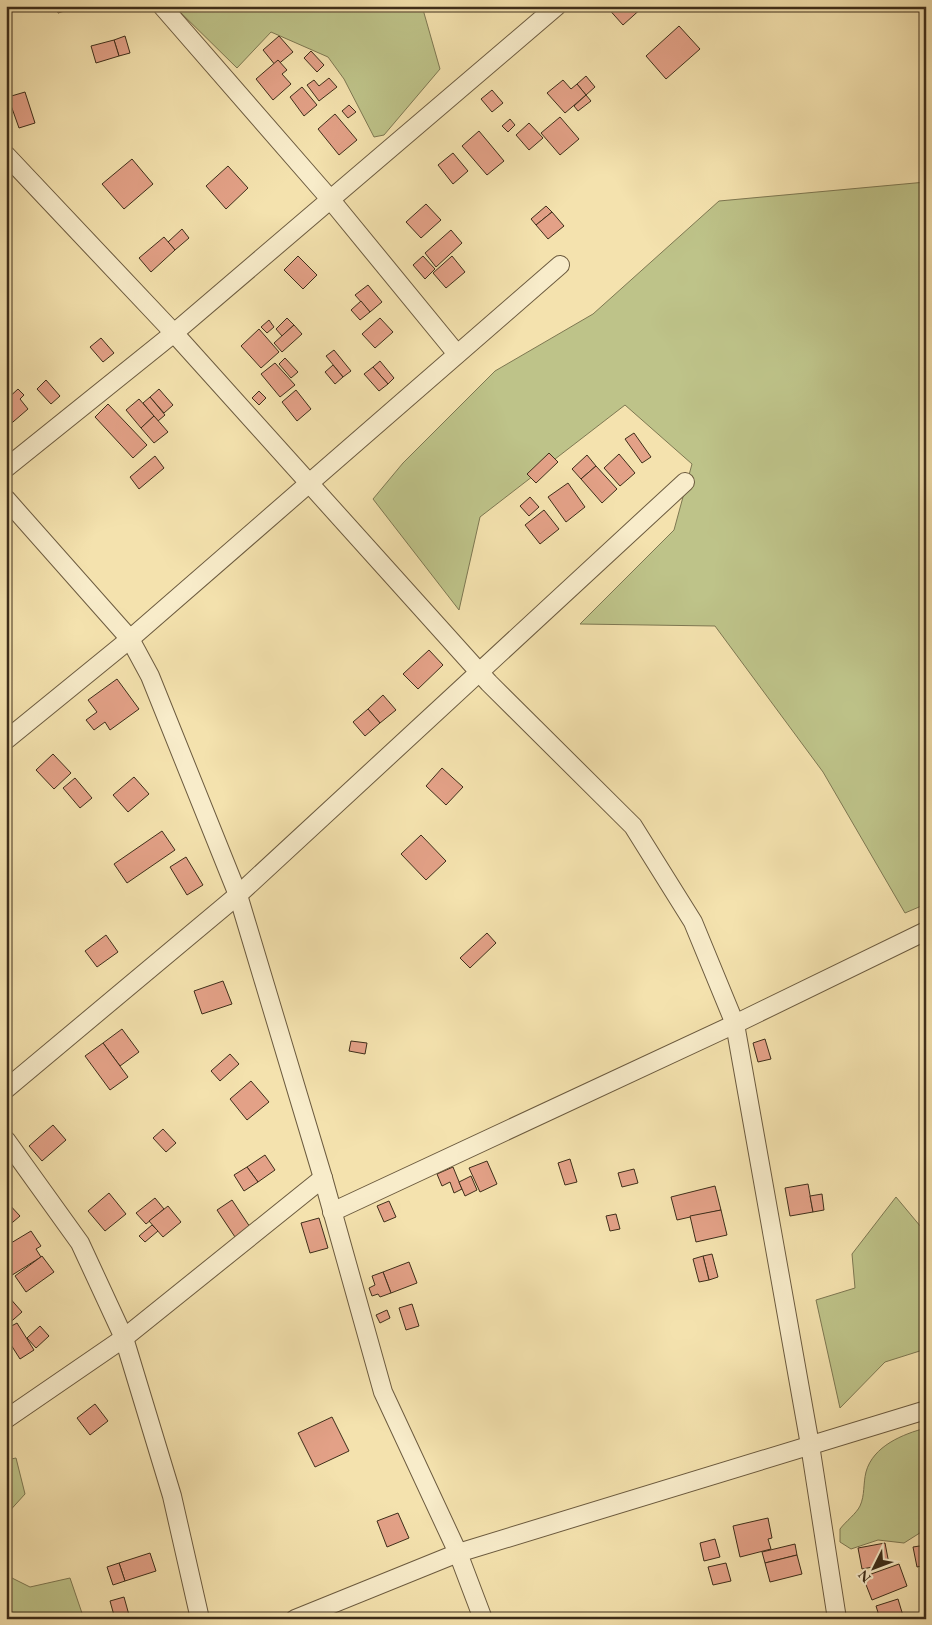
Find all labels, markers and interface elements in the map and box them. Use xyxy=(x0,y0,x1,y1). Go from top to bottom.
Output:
north arrow xyxy=(850,1542,900,1592)
text: N xyxy=(853,1566,875,1587)

